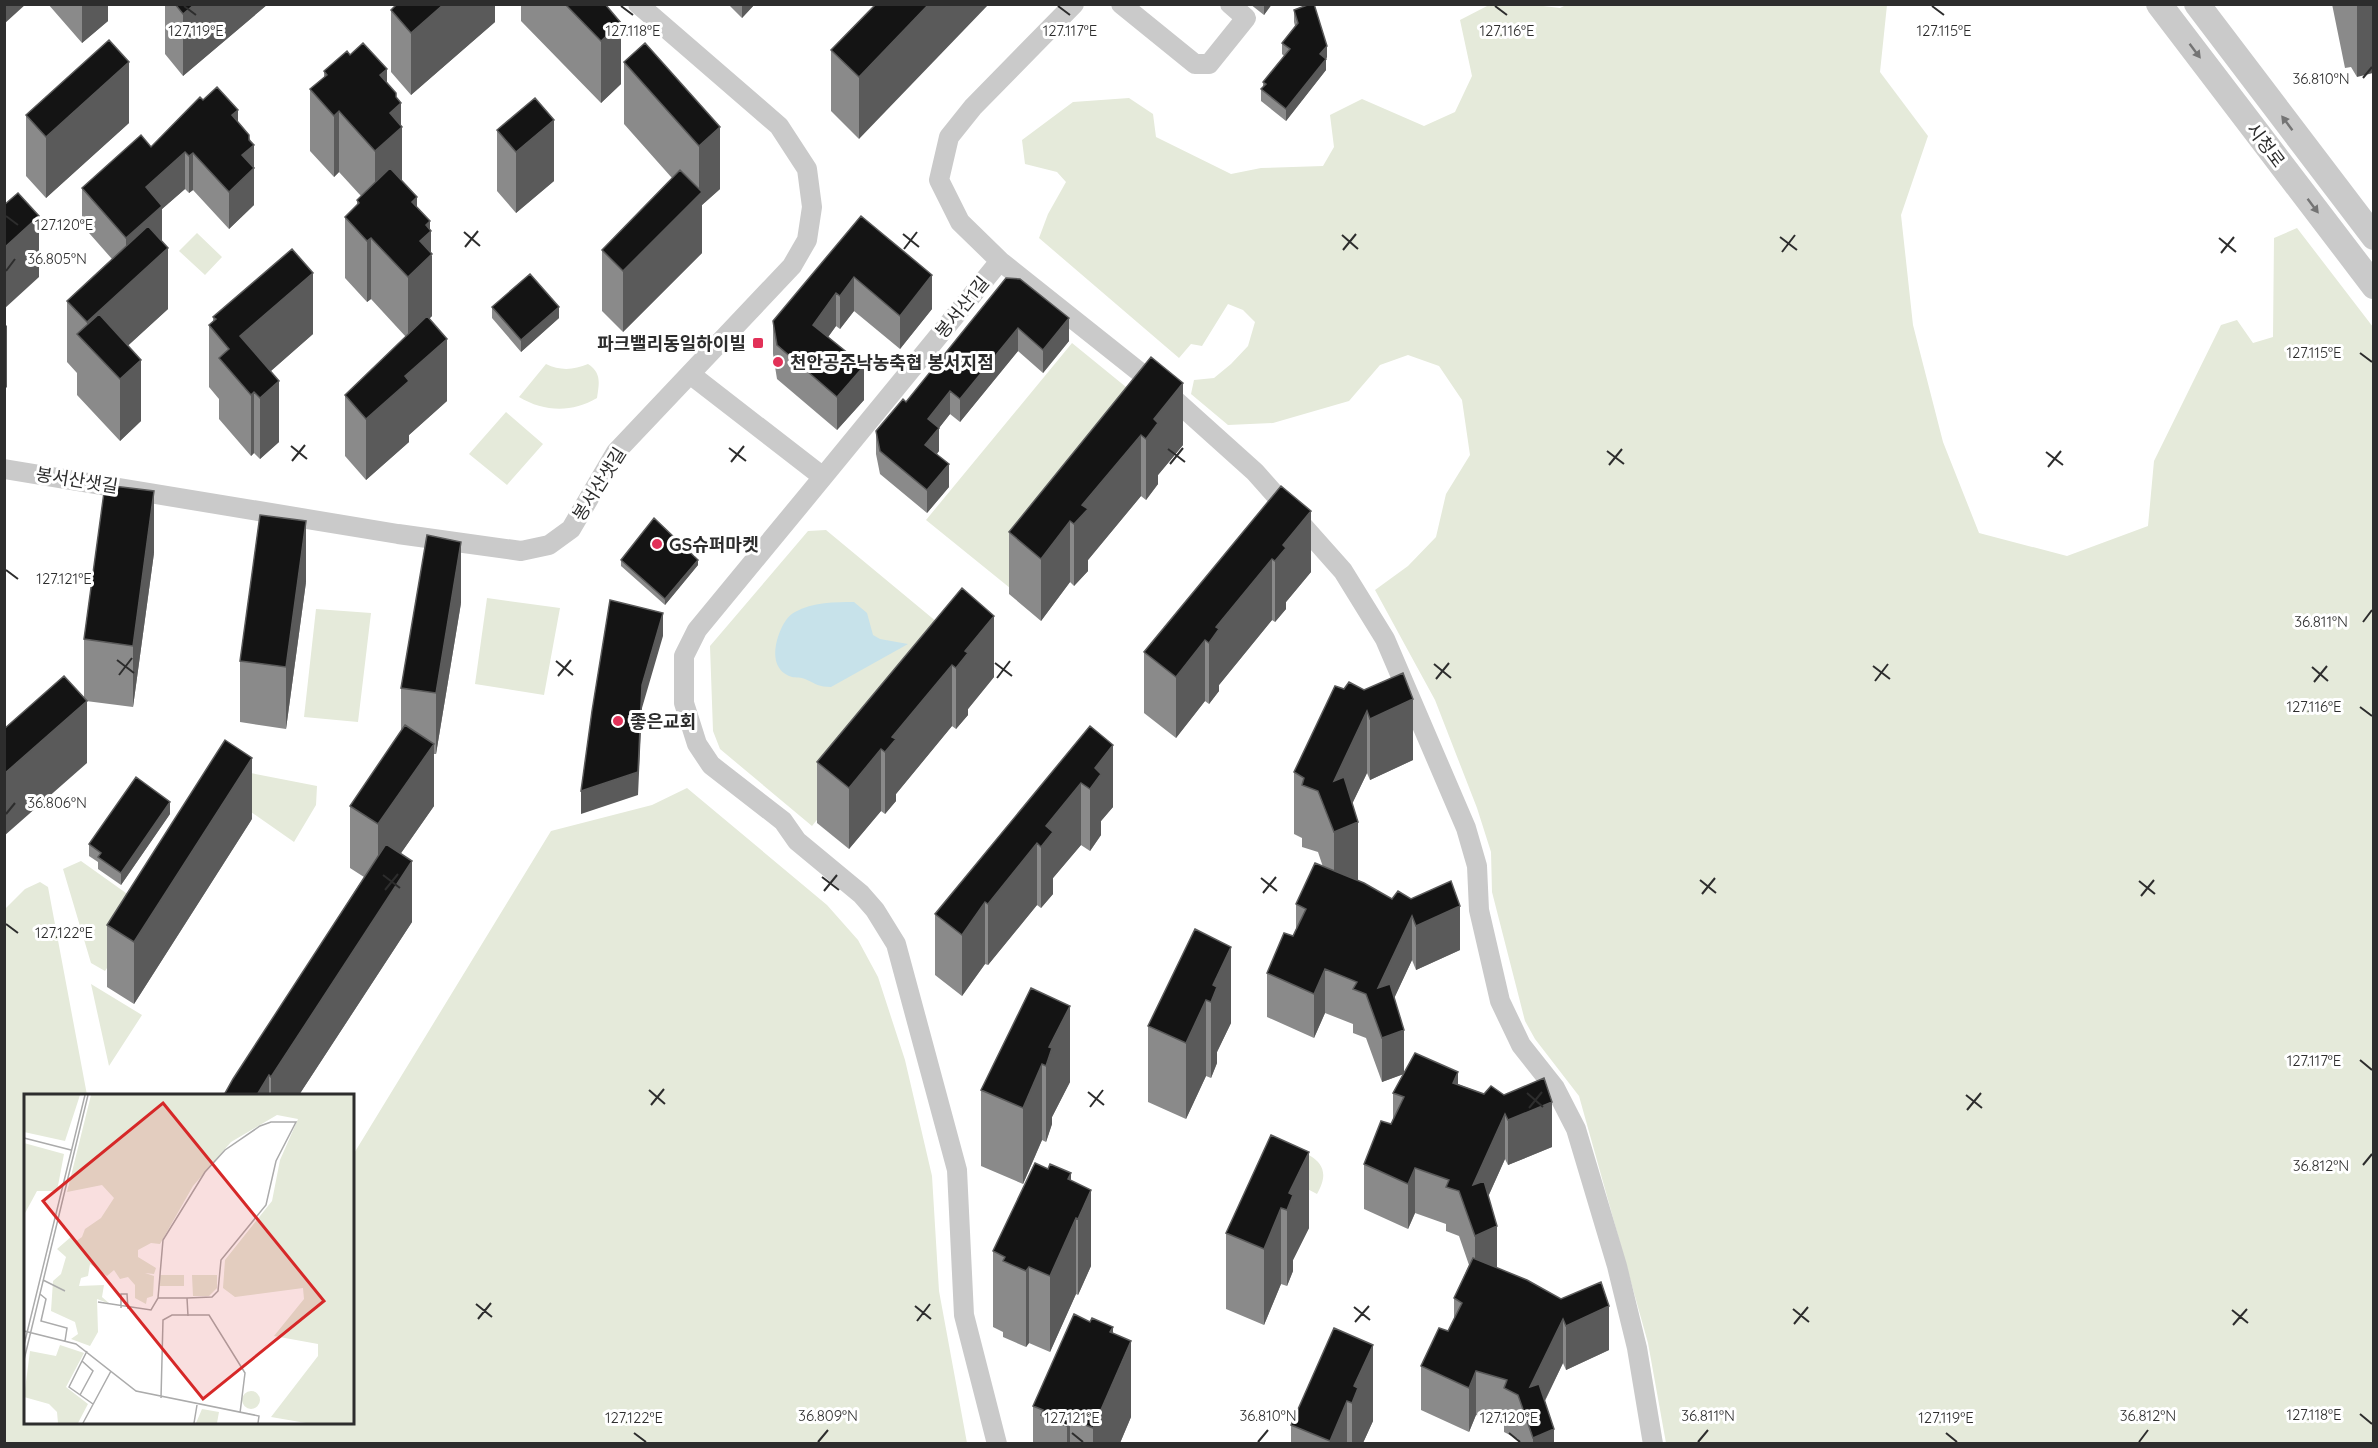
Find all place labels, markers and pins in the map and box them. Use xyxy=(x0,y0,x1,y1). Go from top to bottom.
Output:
place label: 파크밸리동일하이빌 xyxy=(597,332,746,355)
marker: 파크밸리동일하이빌 xyxy=(751,336,765,350)
place label: 천안공주낙농축협 봉서지점 xyxy=(790,351,994,374)
marker: 천안공주낙농축협 봉서지점 xyxy=(771,355,785,369)
place label: GS슈퍼마켓 xyxy=(669,533,759,556)
marker: GS슈퍼마켓 xyxy=(650,537,664,551)
place label: 좋은교회 xyxy=(630,710,696,733)
marker: 좋은교회 xyxy=(611,714,625,728)

